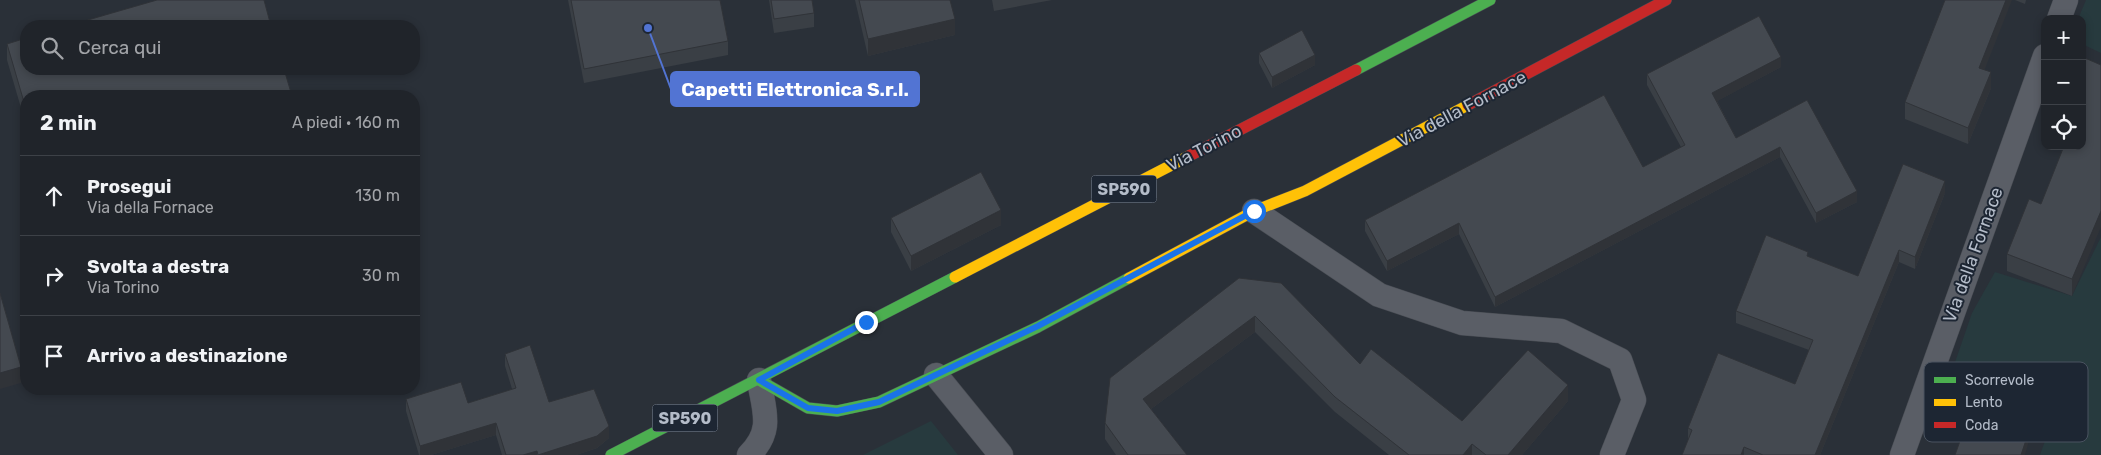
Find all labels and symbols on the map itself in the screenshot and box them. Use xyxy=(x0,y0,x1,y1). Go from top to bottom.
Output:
street label: Via della Fornace xyxy=(1394,66,1530,152)
callout: Capetti Elettronica S.r.l. xyxy=(671,72,919,106)
text: Capetti Elettronica S.r.l. xyxy=(681,78,909,101)
street label: Via Torino xyxy=(1163,120,1245,176)
road number: SP590 xyxy=(1092,175,1156,202)
street label: Via della Fornace xyxy=(1938,184,2008,326)
route start xyxy=(1243,200,1266,223)
route end xyxy=(855,311,878,334)
legend xyxy=(1924,362,2088,442)
text: Scorrevole xyxy=(1965,372,2034,389)
text: Lento xyxy=(1965,394,2002,411)
road number: SP590 xyxy=(652,404,718,432)
text: Coda xyxy=(1965,417,1998,434)

